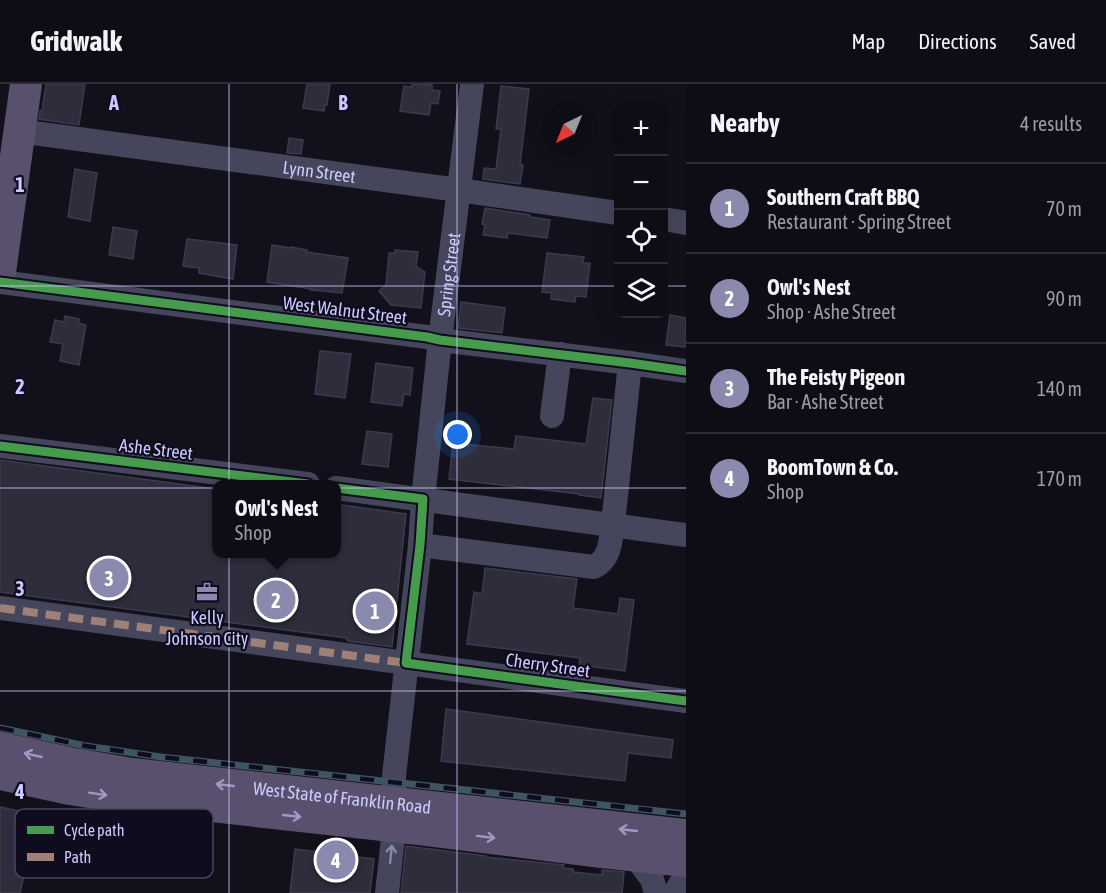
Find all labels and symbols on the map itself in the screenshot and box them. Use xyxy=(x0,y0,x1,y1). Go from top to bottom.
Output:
text: A xyxy=(108,91,119,114)
text: B xyxy=(338,91,348,114)
north arrow xyxy=(542,102,596,156)
street label: Lynn Street xyxy=(282,156,357,187)
text: 1 xyxy=(15,173,25,196)
street label: Spring Street xyxy=(433,231,464,317)
street label: West Walnut Street xyxy=(282,292,408,328)
text: 2 xyxy=(15,375,25,398)
your location xyxy=(443,420,472,449)
street label: Ashe Street xyxy=(118,434,194,464)
pin: 3 xyxy=(90,556,128,600)
text: 3 xyxy=(15,577,25,600)
pin: 2 xyxy=(256,578,296,622)
office icon: Kelly Johnson City xyxy=(195,580,219,604)
pin: 1 xyxy=(356,588,394,634)
place label: Kelly Johnson City xyxy=(166,607,248,649)
street label: Cherry Street xyxy=(504,649,592,681)
one-way arrow xyxy=(24,749,43,760)
street label: West State of Franklin Road xyxy=(252,777,432,817)
one-way arrow xyxy=(216,779,236,790)
text: 4 xyxy=(14,780,25,803)
one-way arrow xyxy=(88,788,108,799)
legend xyxy=(15,809,213,878)
one-way arrow xyxy=(282,811,302,822)
text: Cycle path xyxy=(64,821,124,840)
one-way arrow xyxy=(618,824,638,835)
one-way arrow xyxy=(476,832,495,843)
pin: 4 xyxy=(316,838,356,882)
one-way arrow xyxy=(386,845,397,864)
text: Path xyxy=(64,848,91,866)

